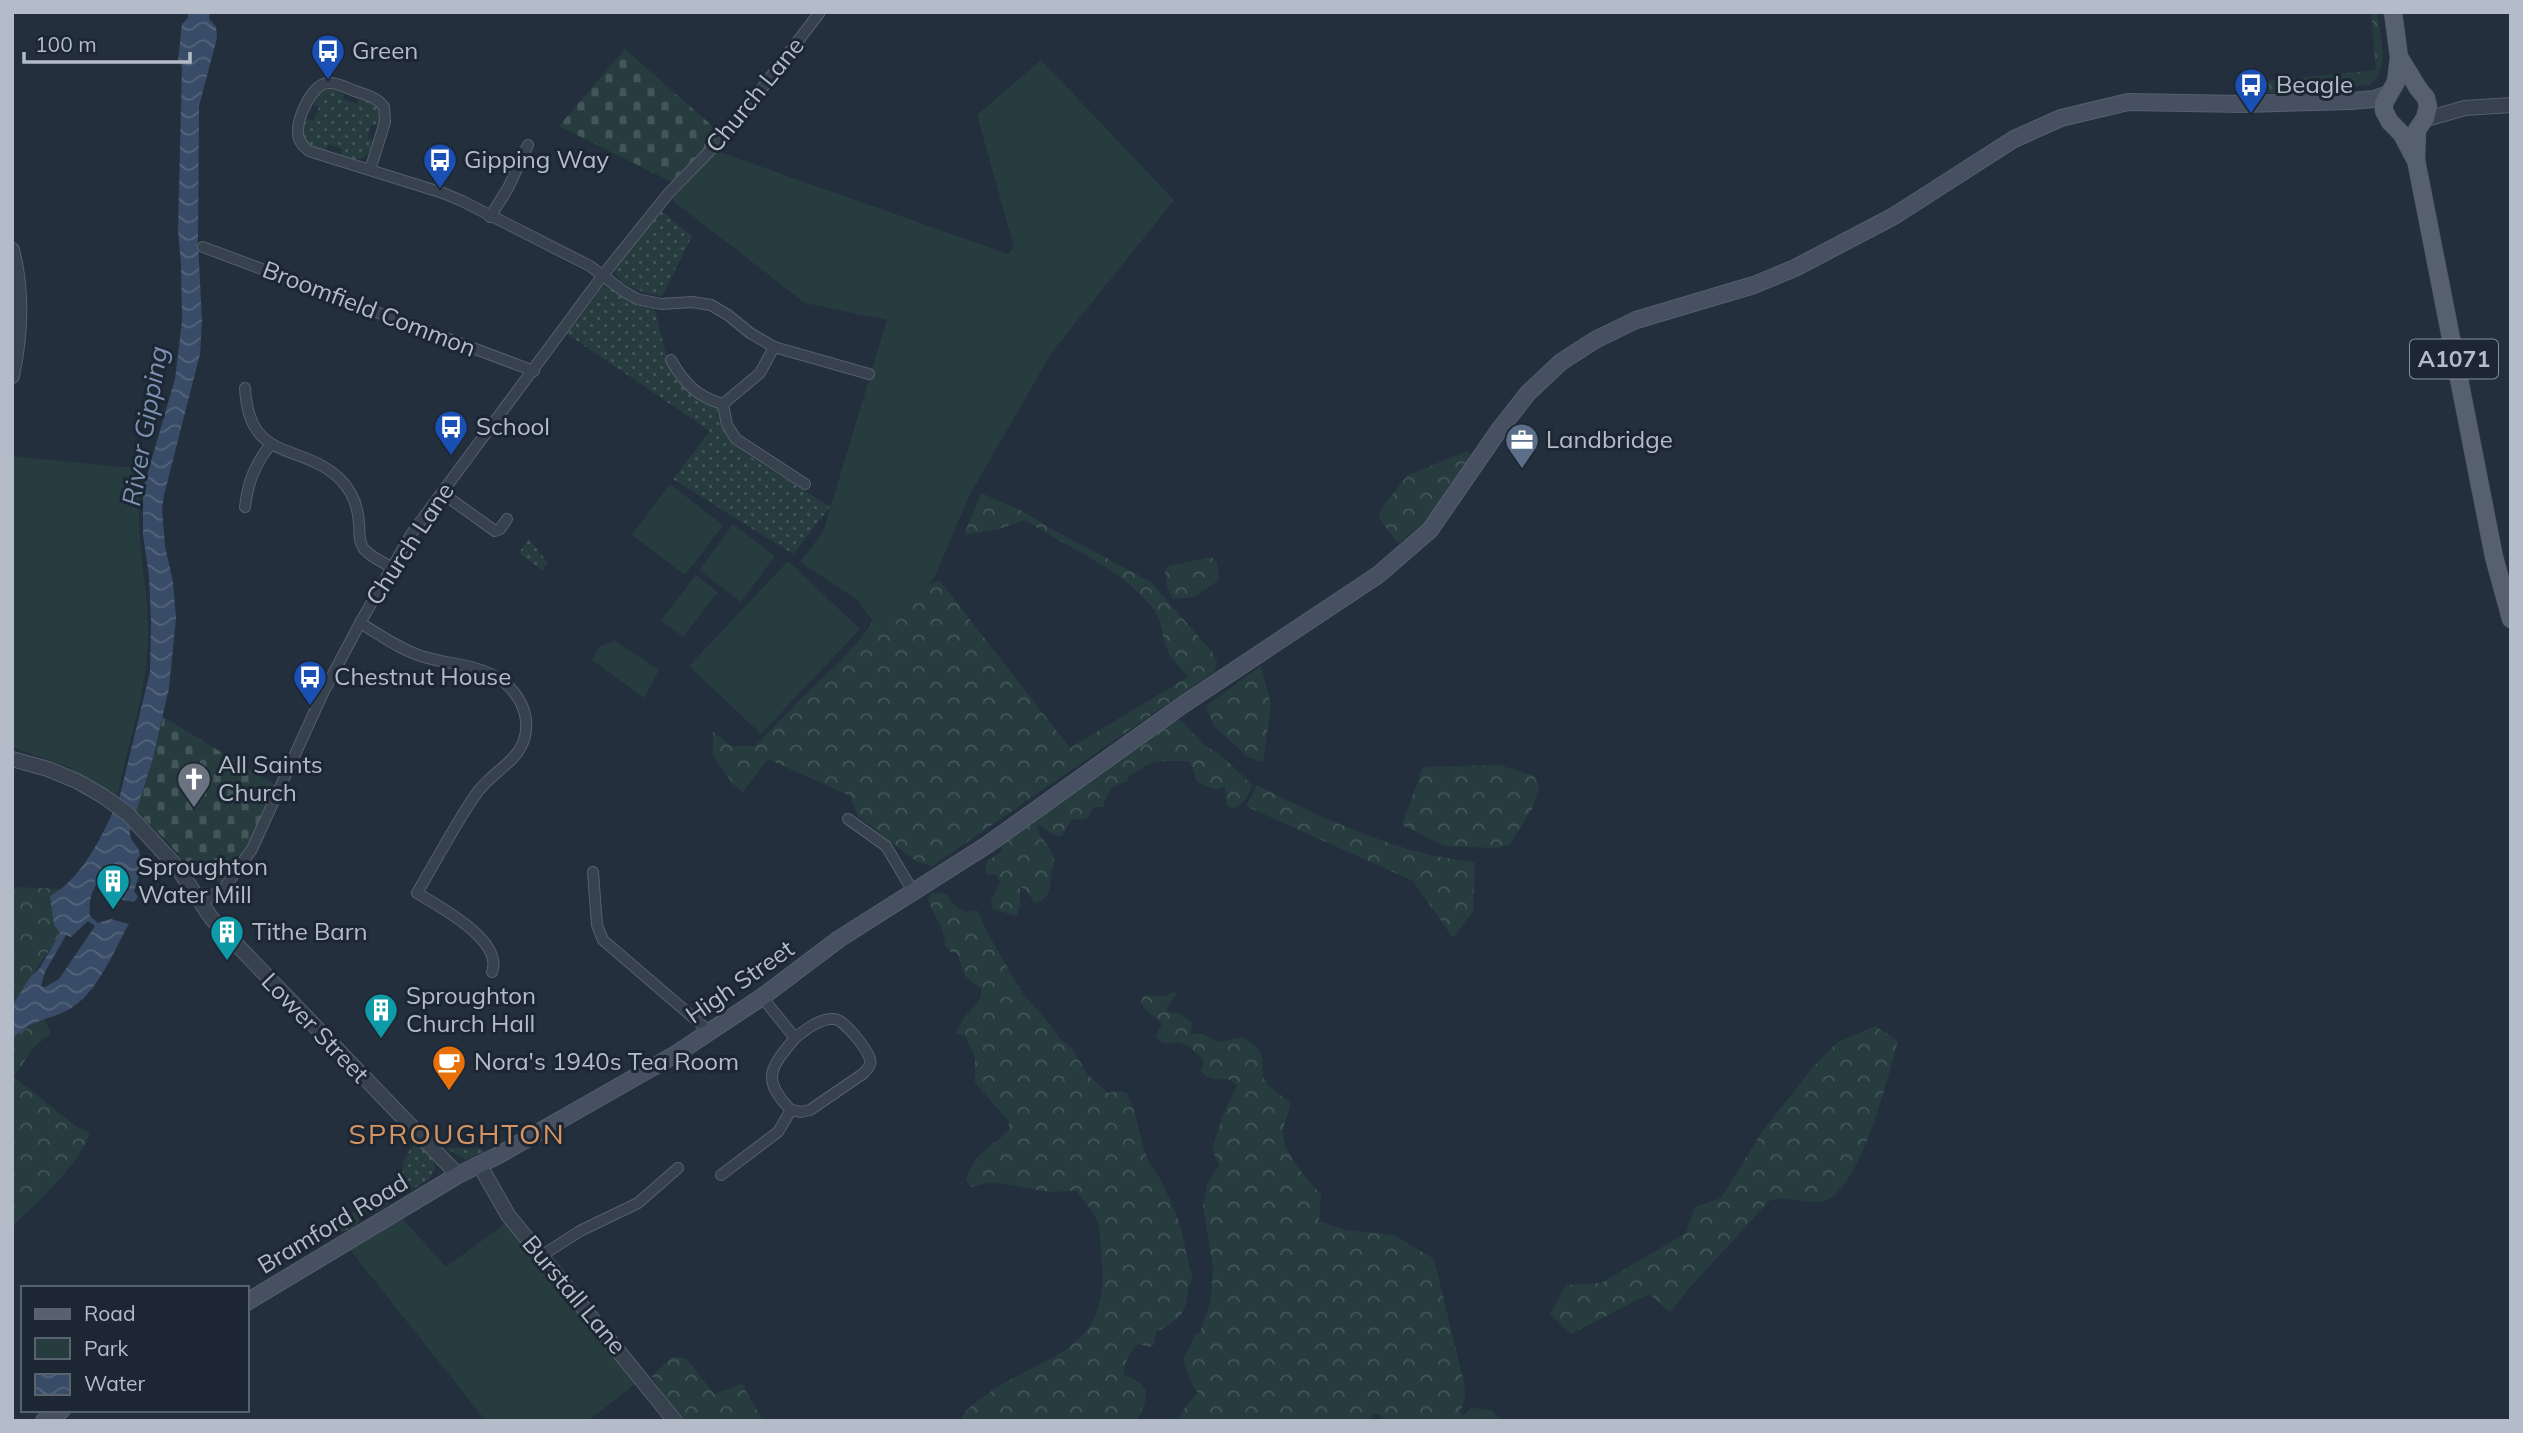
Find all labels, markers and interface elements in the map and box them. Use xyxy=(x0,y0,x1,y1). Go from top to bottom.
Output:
scale bar xyxy=(24,21,191,65)
text: 100 m xyxy=(35,31,97,57)
street label: Church Lane xyxy=(699,31,810,158)
bus stop icon: Green xyxy=(309,32,347,81)
place label: Green xyxy=(352,35,418,65)
bus stop icon: Beagle xyxy=(2232,66,2270,115)
place label: Beagle xyxy=(2276,69,2353,99)
bus stop icon: Gipping Way xyxy=(421,141,459,190)
place label: Gipping Way xyxy=(464,144,609,174)
street label: Broomfield Common xyxy=(259,254,480,363)
road number: A1071 xyxy=(2410,340,2498,378)
water label: River Gipping xyxy=(114,343,175,508)
bus stop icon: School xyxy=(432,408,470,457)
place label: School xyxy=(476,411,550,441)
office icon: Landbridge xyxy=(1503,421,1541,470)
place label: Landbridge xyxy=(1546,424,1673,454)
street label: Church Lane xyxy=(359,477,460,610)
bus stop icon: Chestnut House xyxy=(291,658,329,707)
place label: Chestnut House xyxy=(334,661,511,691)
place label: All Saints Church xyxy=(218,749,323,807)
church icon: All Saints Church xyxy=(175,760,213,809)
place label: Sproughton Water Mill xyxy=(138,851,268,909)
building icon: Sproughton Water Mill xyxy=(94,862,132,911)
building icon: Tithe Barn xyxy=(208,913,246,962)
place label: Tithe Barn xyxy=(252,916,368,946)
street label: High Street xyxy=(680,933,799,1029)
street label: Lower Street xyxy=(256,966,376,1089)
place label: Sproughton Church Hall xyxy=(406,980,536,1038)
building icon: Sproughton Church Hall xyxy=(362,991,400,1040)
cafe icon: Nora's 1940s Tea Room xyxy=(430,1043,468,1092)
place label: Nora's 1940s Tea Room xyxy=(474,1046,739,1076)
district label: SPROUGHTON xyxy=(348,1116,566,1151)
street label: Bramford Road xyxy=(252,1167,413,1280)
street label: Burstall Lane xyxy=(516,1229,633,1360)
legend xyxy=(21,1286,248,1412)
text: Road xyxy=(84,1300,135,1326)
text: Park xyxy=(84,1335,128,1361)
text: Water xyxy=(84,1370,145,1396)

